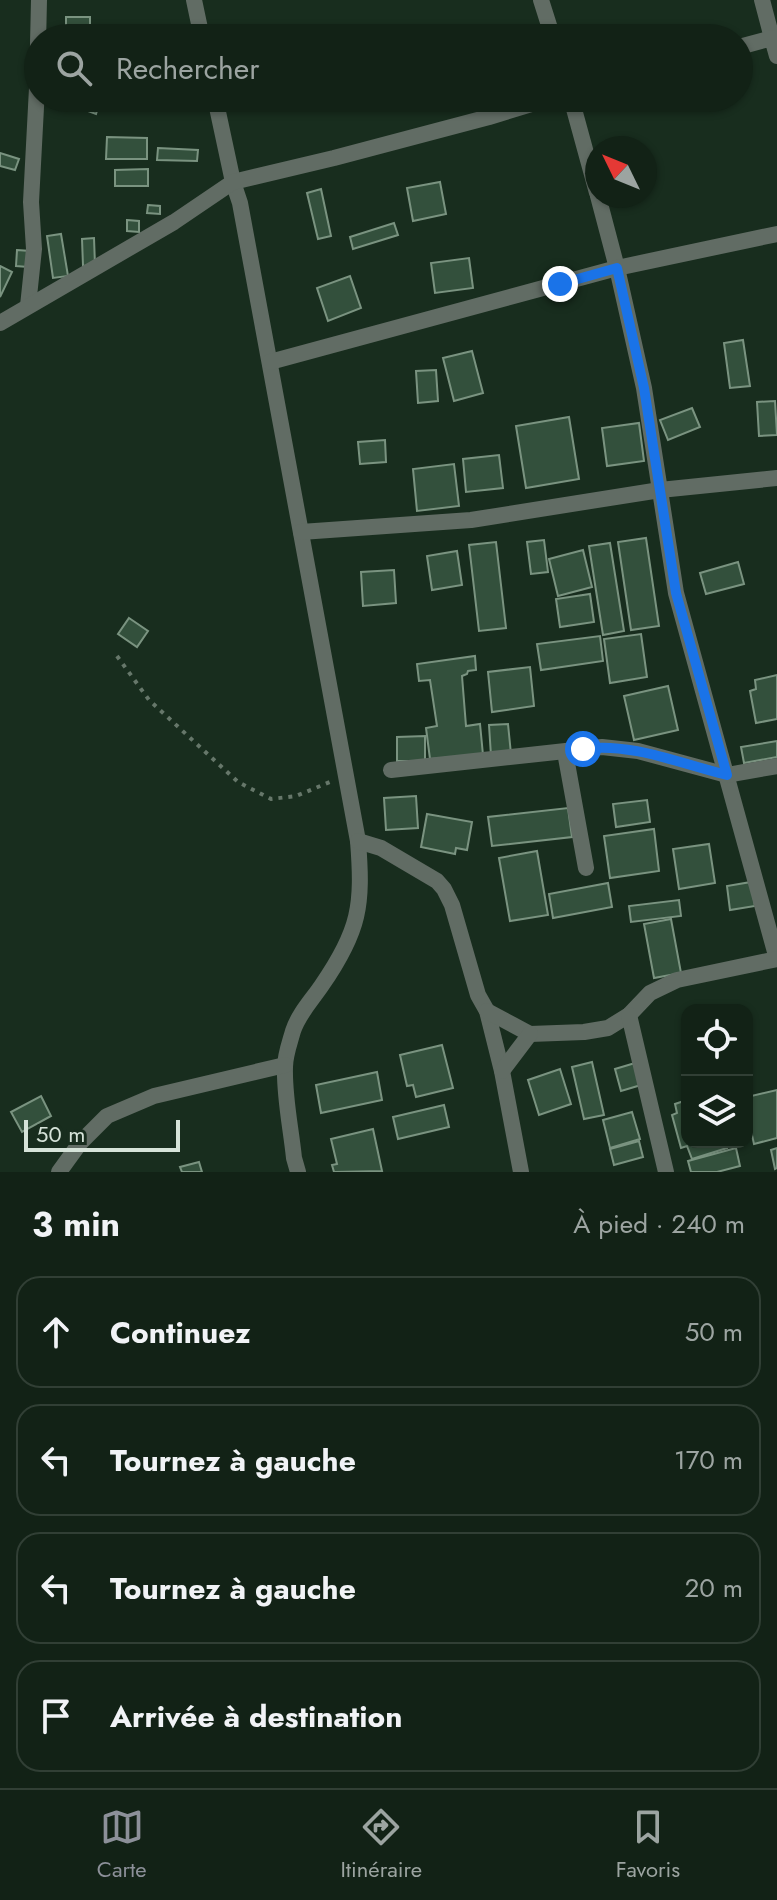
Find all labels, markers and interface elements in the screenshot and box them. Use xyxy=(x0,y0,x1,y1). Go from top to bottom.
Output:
search box xyxy=(24,24,753,112)
icon: search xyxy=(52,46,96,90)
text: Rechercher xyxy=(116,47,259,90)
north arrow xyxy=(585,136,657,208)
route end xyxy=(542,266,578,302)
route start xyxy=(565,731,601,767)
map controls xyxy=(681,1004,753,1148)
button: locate xyxy=(681,1004,753,1076)
button: layers xyxy=(681,1076,753,1148)
scale bar xyxy=(24,1116,180,1152)
text: 50 m xyxy=(36,1118,85,1150)
text: 3 min xyxy=(32,1200,120,1249)
text: À pied · 240 m xyxy=(573,1205,745,1243)
icon: ahead xyxy=(34,1310,78,1354)
text: Continuez xyxy=(110,1311,251,1354)
text: 50 m xyxy=(685,1313,743,1351)
icon: left xyxy=(34,1438,78,1482)
text: Tournez à gauche xyxy=(110,1439,356,1482)
text: 170 m xyxy=(674,1441,743,1479)
icon: left xyxy=(34,1566,78,1610)
text: Tournez à gauche xyxy=(110,1567,356,1610)
text: 20 m xyxy=(685,1569,743,1607)
icon: arrive xyxy=(34,1694,78,1738)
text: Arrivée à destination xyxy=(110,1695,402,1738)
tab: Carte xyxy=(97,1805,147,1885)
tab: Itinéraire xyxy=(340,1805,422,1885)
tab: Favoris xyxy=(616,1805,680,1885)

